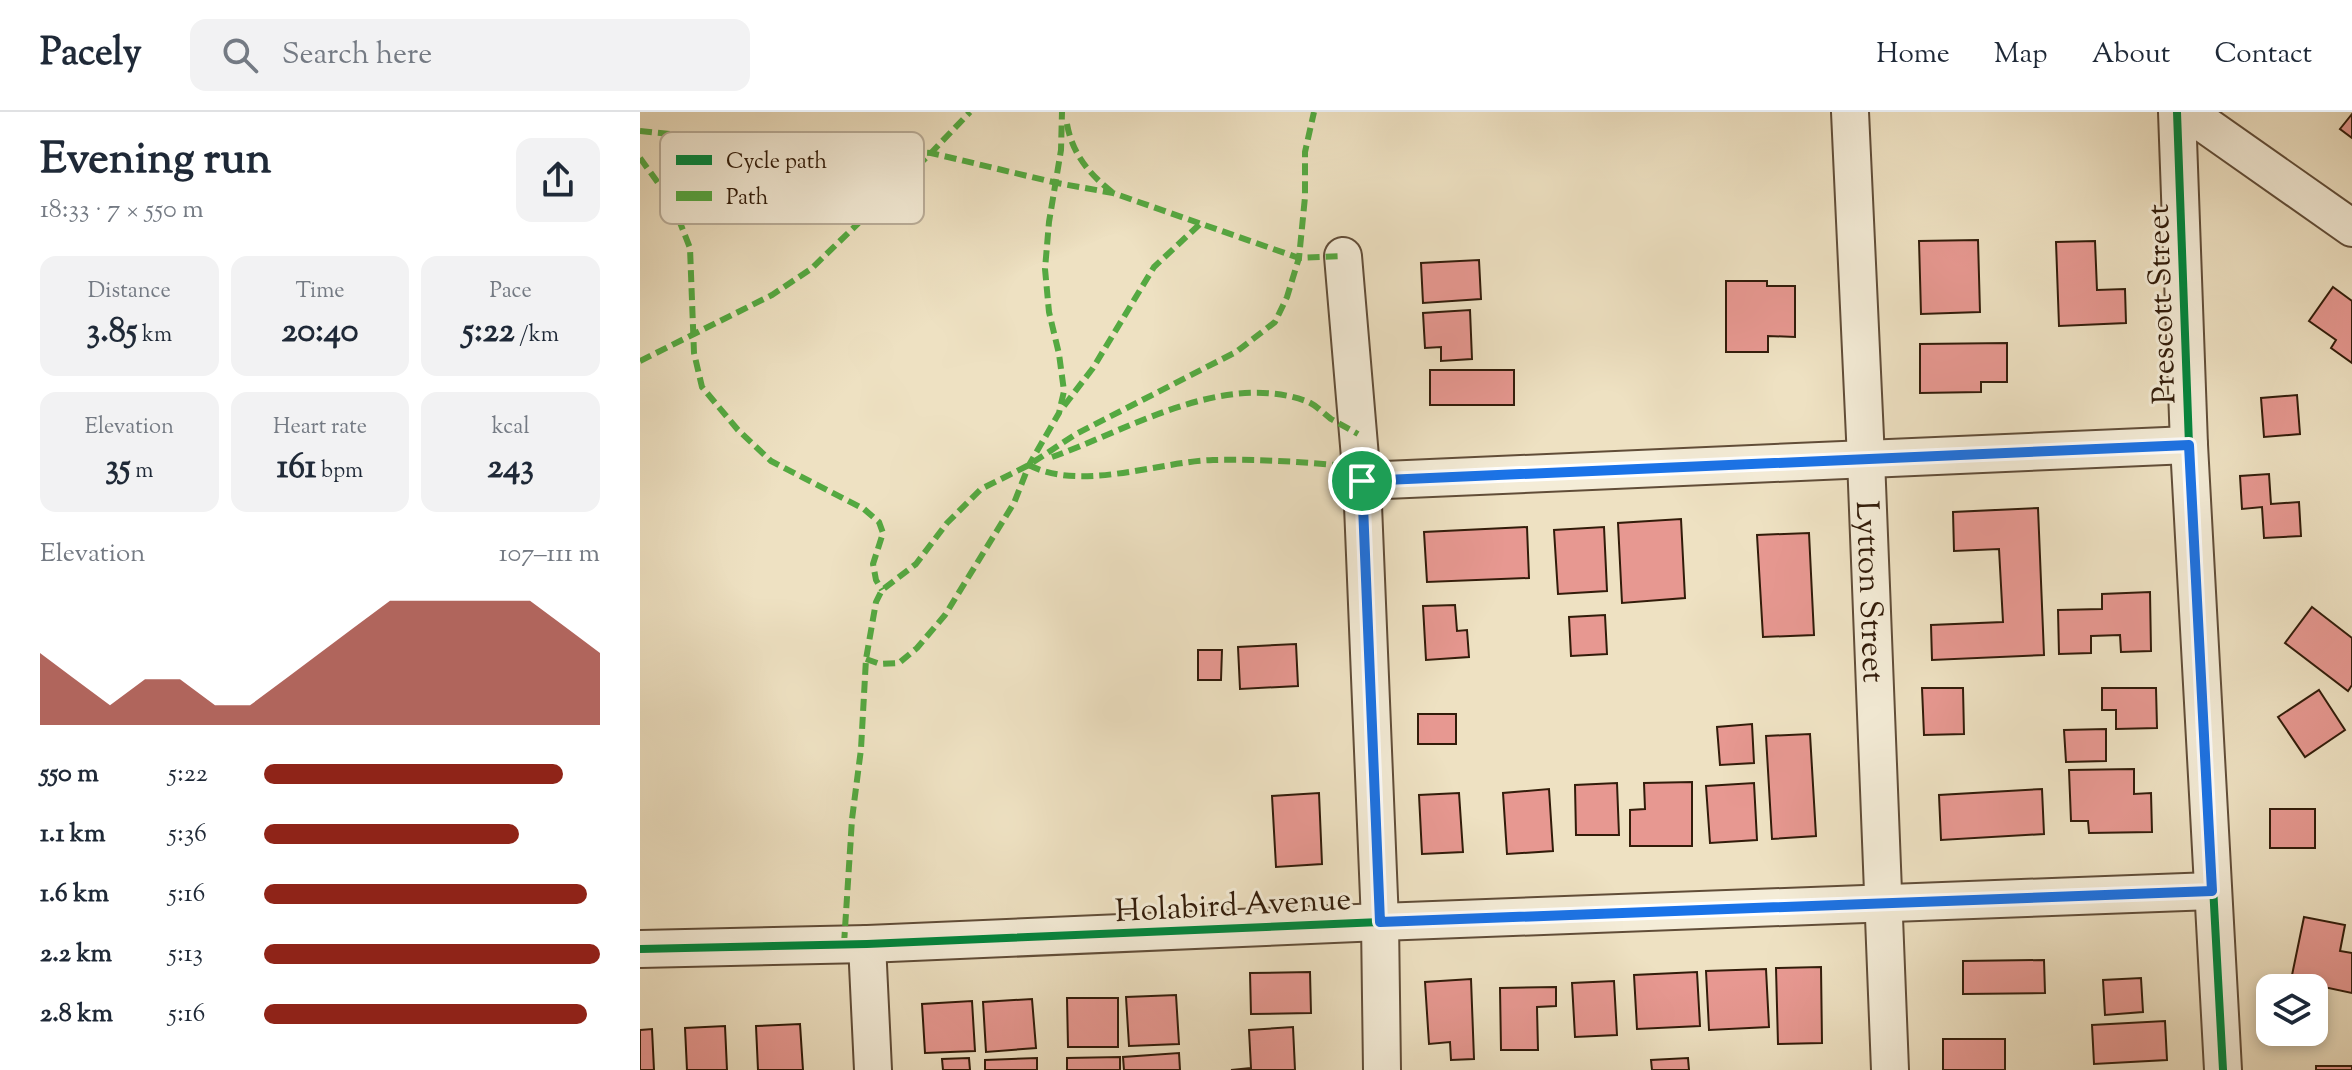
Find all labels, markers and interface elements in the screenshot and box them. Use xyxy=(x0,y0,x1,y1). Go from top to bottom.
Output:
search box xyxy=(190,19,750,91)
text: Pacely xyxy=(40,28,142,82)
icon: search xyxy=(218,33,262,77)
text: Search here xyxy=(282,34,432,77)
text: Home xyxy=(1876,35,1950,75)
text: Map xyxy=(1994,35,2048,75)
text: About xyxy=(2092,35,2170,75)
text: Contact xyxy=(2214,35,2312,75)
text: Evening run xyxy=(40,130,272,193)
legend xyxy=(660,132,924,224)
button: share xyxy=(516,138,600,222)
text: Cycle path xyxy=(726,147,827,179)
text: Path xyxy=(726,183,769,215)
text: 18:33 · 7 × 550 m xyxy=(40,192,204,229)
street label: Prescott Street xyxy=(2137,203,2189,405)
text: Distance xyxy=(88,276,171,308)
text: Time xyxy=(296,276,344,308)
text: Pace xyxy=(490,276,532,308)
text: 3.85 xyxy=(86,308,137,357)
text: 20:40 xyxy=(281,308,359,357)
text: 5:22 xyxy=(462,308,515,357)
text: km xyxy=(137,320,172,352)
text: /km xyxy=(515,320,559,352)
text: Elevation xyxy=(85,412,174,444)
text: Heart rate xyxy=(273,412,367,444)
text: kcal xyxy=(492,412,530,444)
text: 35 xyxy=(105,444,131,493)
text: 161 xyxy=(277,444,316,493)
text: 243 xyxy=(487,444,534,493)
pin xyxy=(1328,447,1396,515)
text: m xyxy=(131,456,153,488)
text: bpm xyxy=(316,456,363,488)
icon: arrive xyxy=(1340,459,1384,503)
street label: Lytton Street xyxy=(1842,500,1895,684)
text: Elevation xyxy=(40,536,145,573)
text: 107–111 m xyxy=(499,536,600,573)
text: 550 m xyxy=(40,756,99,793)
text: 5:22 xyxy=(168,756,208,793)
text: 1.1 km xyxy=(40,816,105,853)
text: 5:36 xyxy=(168,816,207,853)
text: 1.6 km xyxy=(40,876,109,913)
text: 5:16 xyxy=(168,876,205,913)
street label: Holabird Avenue xyxy=(1114,878,1352,936)
text: 2.2 km xyxy=(40,936,112,973)
text: 5:13 xyxy=(168,936,203,973)
map controls xyxy=(2256,974,2328,1046)
button: layers xyxy=(2256,974,2328,1046)
text: 2.8 km xyxy=(40,996,113,1033)
text: 5:16 xyxy=(168,996,205,1033)

